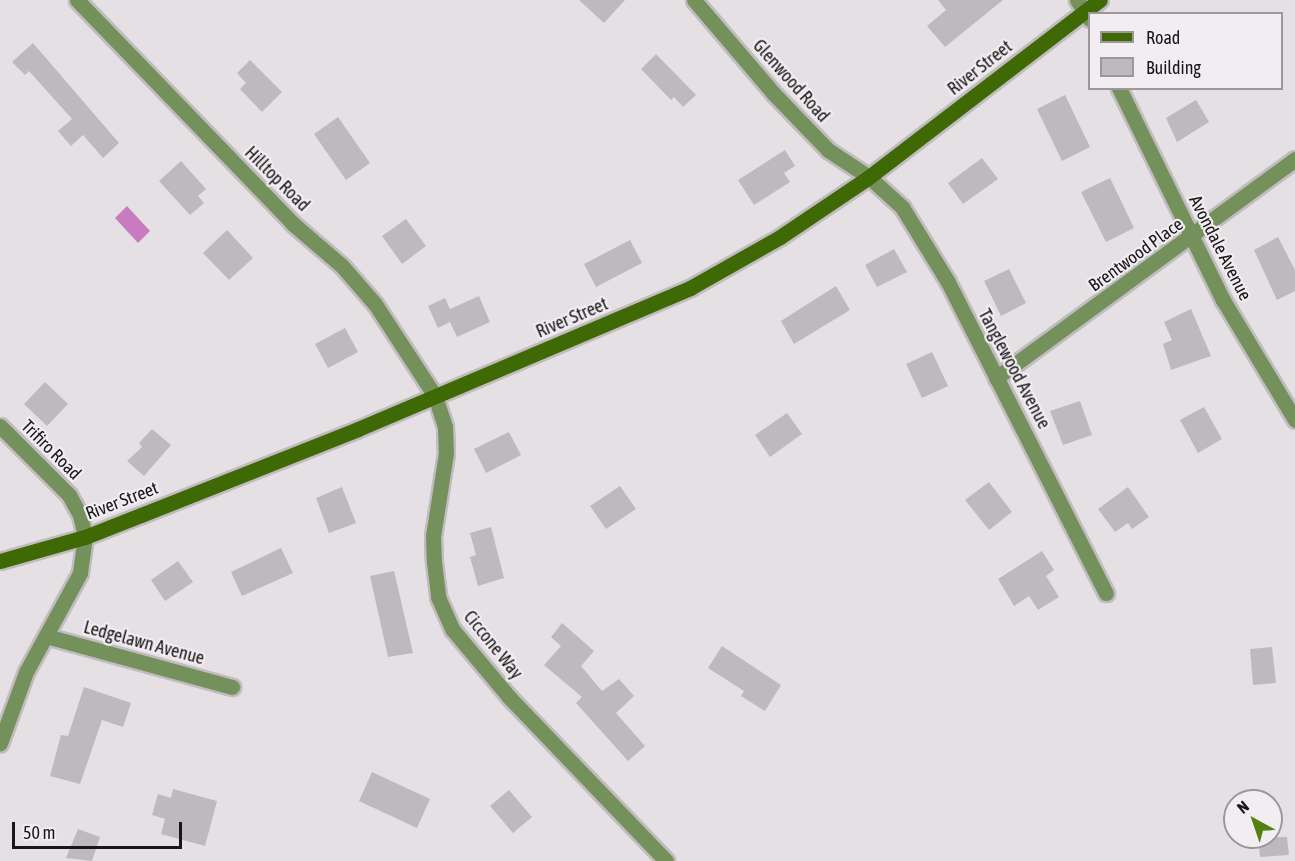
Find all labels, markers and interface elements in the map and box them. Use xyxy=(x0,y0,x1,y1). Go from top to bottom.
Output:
legend xyxy=(1088,12,1283,90)
text: Road xyxy=(1146,27,1180,48)
street label: Glenwood Road xyxy=(748,35,834,127)
street label: River Street xyxy=(943,36,1017,100)
text: Building xyxy=(1146,57,1201,78)
street label: Hilltop Road xyxy=(240,142,314,216)
street label: Avondale Avenue xyxy=(1184,192,1256,304)
street label: Brentwood Place xyxy=(1085,214,1187,296)
street label: River Street xyxy=(533,293,611,343)
street label: Tanglewood Avenue xyxy=(973,305,1055,433)
street label: Trifiro Road xyxy=(17,416,85,484)
street label: River Street xyxy=(83,477,161,525)
street label: Ciccone Way xyxy=(459,606,527,684)
street label: Ledgelawn Avenue xyxy=(81,617,207,669)
north arrow xyxy=(1223,789,1283,849)
text: N xyxy=(1233,797,1252,817)
scale bar xyxy=(15,810,184,848)
text: 50 m xyxy=(23,822,55,843)

